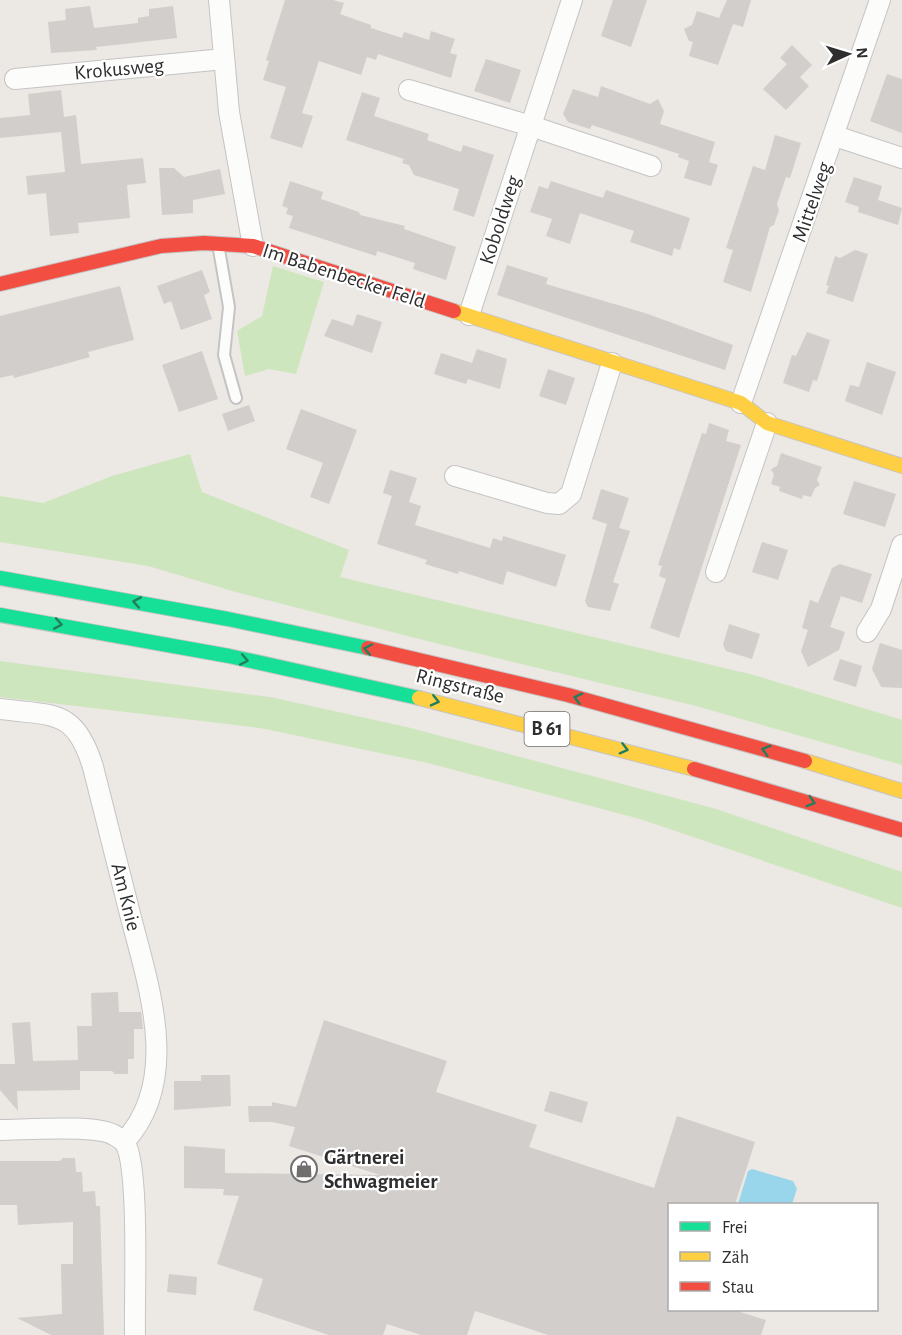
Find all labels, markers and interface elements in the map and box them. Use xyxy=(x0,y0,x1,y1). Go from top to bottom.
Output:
north arrow xyxy=(818,24,878,84)
text: N xyxy=(854,47,870,59)
street label: Krokusweg xyxy=(73,55,165,83)
street label: Mittelweg xyxy=(789,159,836,245)
street label: Koboldweg xyxy=(476,172,524,267)
street label: Im Babenbecker Feld xyxy=(260,240,428,312)
one-way arrow xyxy=(132,596,142,609)
one-way arrow xyxy=(53,618,62,630)
one-way arrow xyxy=(363,643,373,656)
one-way arrow xyxy=(239,653,249,666)
street label: Ringstraße xyxy=(414,665,506,707)
one-way arrow xyxy=(430,693,440,706)
one-way arrow xyxy=(573,693,583,706)
road number: B 61 xyxy=(524,712,570,746)
one-way arrow xyxy=(619,741,629,754)
one-way arrow xyxy=(761,745,772,757)
one-way arrow xyxy=(805,795,816,807)
street label: Am Knie xyxy=(107,861,145,933)
place label: Gärtnerei Schwagmeier xyxy=(324,1147,438,1192)
shop icon: Gärtnerei Schwagmeier xyxy=(289,1154,319,1184)
legend xyxy=(668,1203,878,1311)
text: Frei xyxy=(722,1219,748,1237)
text: Zäh xyxy=(722,1249,749,1267)
text: Stau xyxy=(722,1279,754,1297)

